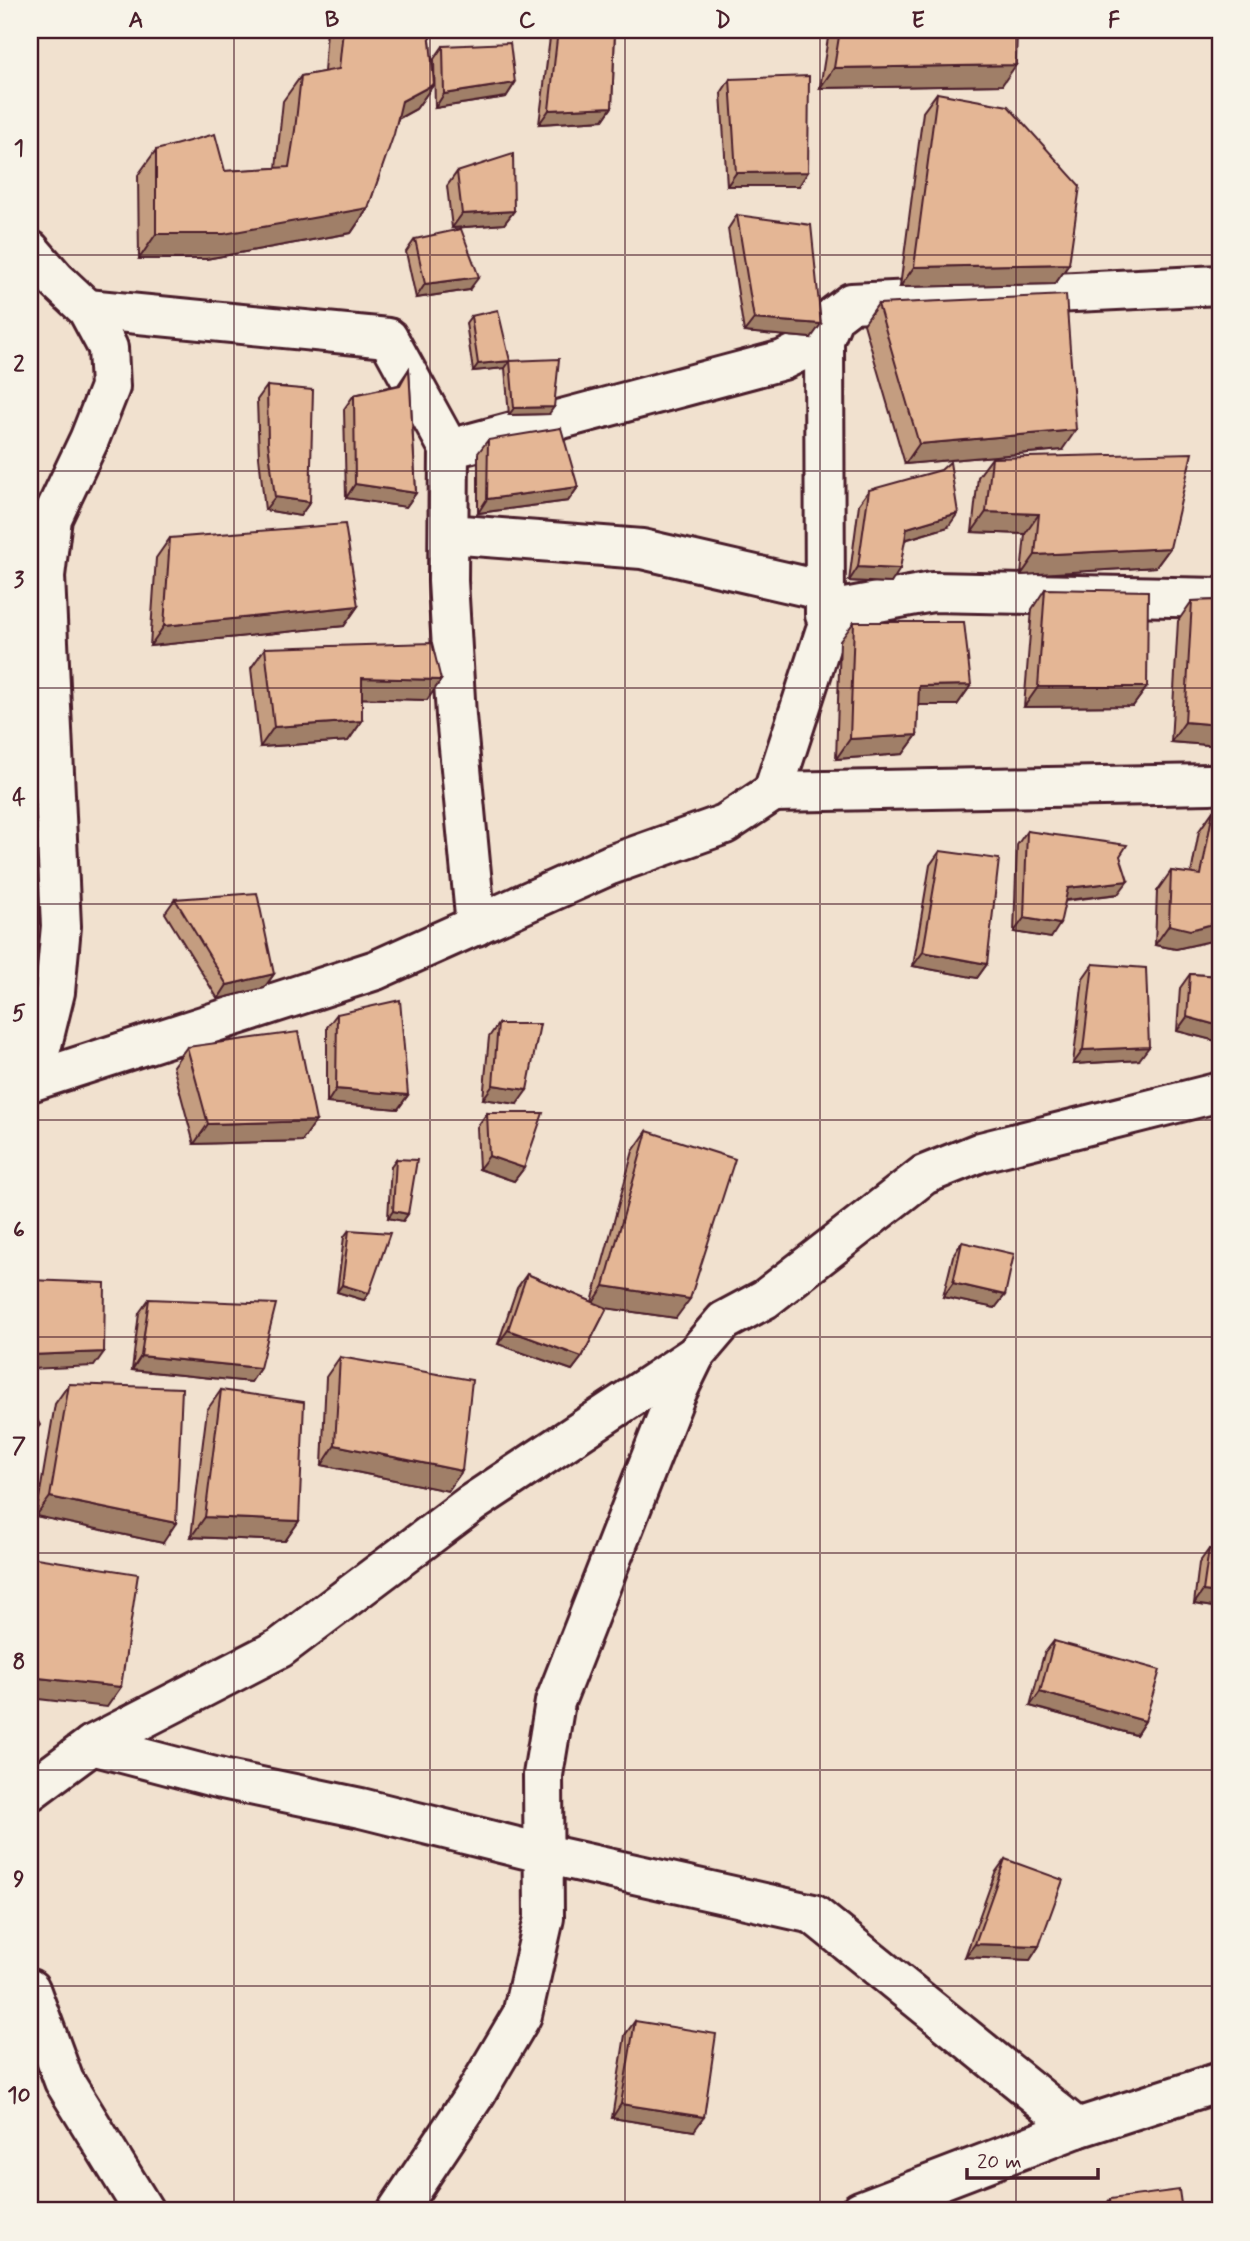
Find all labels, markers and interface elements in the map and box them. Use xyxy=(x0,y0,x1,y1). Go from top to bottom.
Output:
text: A xyxy=(128,6,144,36)
text: B xyxy=(325,6,340,36)
text: C xyxy=(519,6,536,36)
text: D xyxy=(715,6,731,36)
text: E xyxy=(911,6,925,36)
text: F xyxy=(1108,6,1120,36)
text: 1 xyxy=(14,134,24,164)
text: 2 xyxy=(13,350,25,380)
text: 3 xyxy=(14,566,25,596)
text: 4 xyxy=(12,783,26,813)
text: 5 xyxy=(12,999,26,1029)
text: 6 xyxy=(13,1216,25,1246)
text: 7 xyxy=(12,1432,26,1462)
text: 8 xyxy=(13,1648,25,1678)
text: 9 xyxy=(13,1865,25,1895)
text: 10 xyxy=(7,2081,31,2111)
scale bar xyxy=(967,2136,1098,2180)
text: 20 m xyxy=(977,2148,1022,2176)

